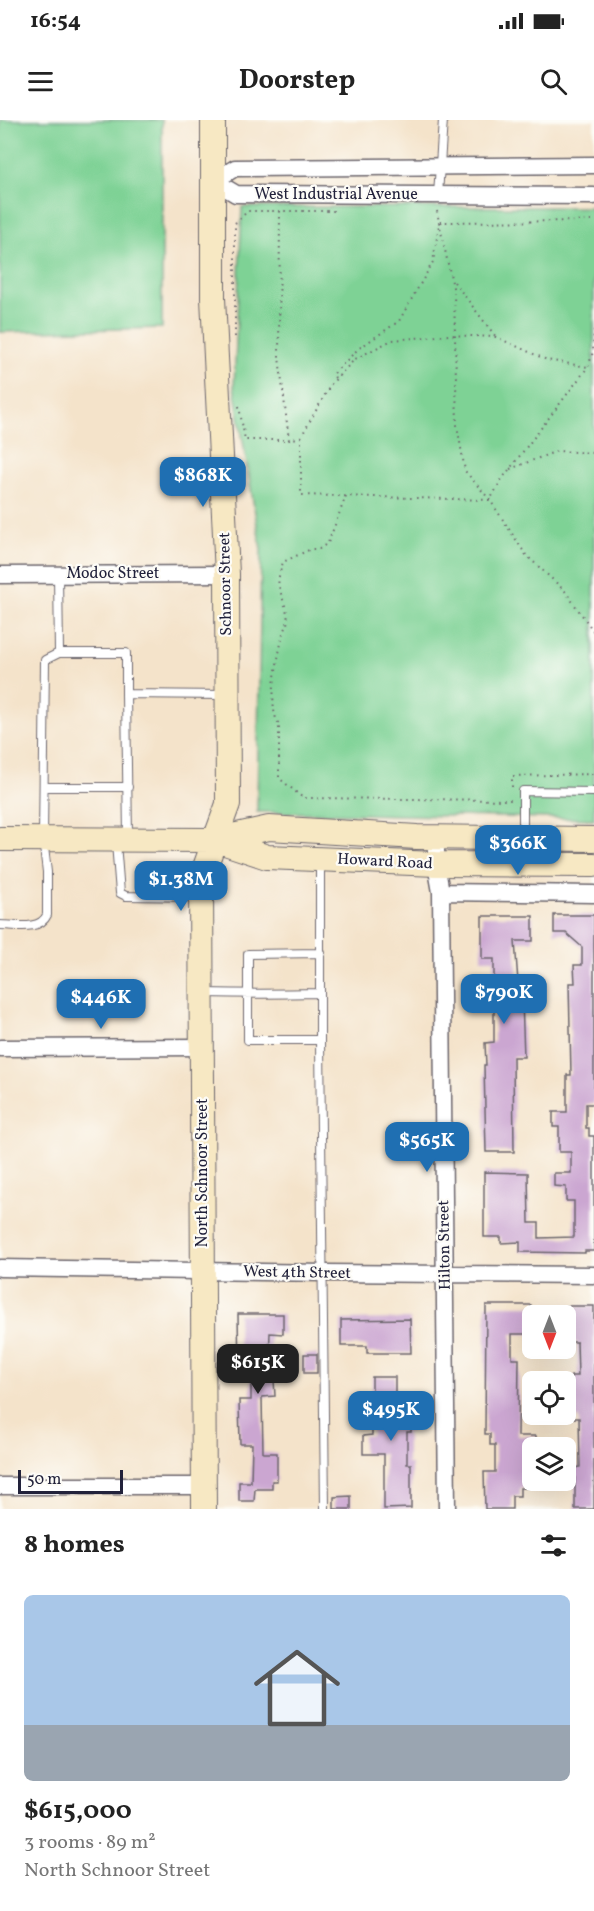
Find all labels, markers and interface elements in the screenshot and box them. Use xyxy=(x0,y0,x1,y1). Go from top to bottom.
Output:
text: 16:54 xyxy=(30,6,81,37)
text: Doorstep xyxy=(239,62,355,100)
icon: menu xyxy=(24,65,57,98)
icon: search xyxy=(537,65,570,98)
street label: West Industrial Avenue xyxy=(254,184,418,206)
pin: $868K xyxy=(161,457,245,508)
text: $868K xyxy=(174,462,232,490)
street label: Schnoor Street xyxy=(214,532,238,636)
street label: Modoc Street xyxy=(67,563,160,585)
pin: $366K xyxy=(476,825,560,876)
text: $366K xyxy=(489,830,547,858)
street label: Howard Road xyxy=(337,849,433,875)
pin: $1.38M xyxy=(132,861,230,912)
text: $1.38M xyxy=(149,866,213,894)
pin: $790K xyxy=(462,974,546,1025)
pin: $446K xyxy=(59,979,143,1030)
text: $790K xyxy=(475,979,533,1007)
text: $446K xyxy=(71,984,131,1012)
street label: North Schnoor Street xyxy=(192,1098,214,1247)
pin: $565K xyxy=(385,1122,469,1173)
text: $565K xyxy=(399,1127,455,1155)
street label: Hilton Street xyxy=(433,1199,457,1290)
street label: West 4th Street xyxy=(243,1261,351,1285)
north arrow xyxy=(522,1305,576,1359)
map controls xyxy=(522,1305,576,1491)
pin: $615K xyxy=(216,1344,300,1395)
text: $615K xyxy=(231,1349,285,1377)
button: locate xyxy=(522,1371,576,1425)
pin: $495K xyxy=(349,1391,433,1442)
text: $495K xyxy=(362,1396,420,1424)
button: layers xyxy=(522,1437,576,1491)
scale bar xyxy=(18,1467,123,1494)
text: 50 m xyxy=(27,1469,61,1491)
text: 8 homes xyxy=(24,1527,125,1563)
icon: filters xyxy=(537,1529,570,1562)
icon: home xyxy=(243,1634,351,1742)
text: $615,000 xyxy=(24,1793,132,1829)
text: 3 rooms · 89 m² xyxy=(24,1829,156,1857)
text: North Schnoor Street xyxy=(24,1857,210,1885)

